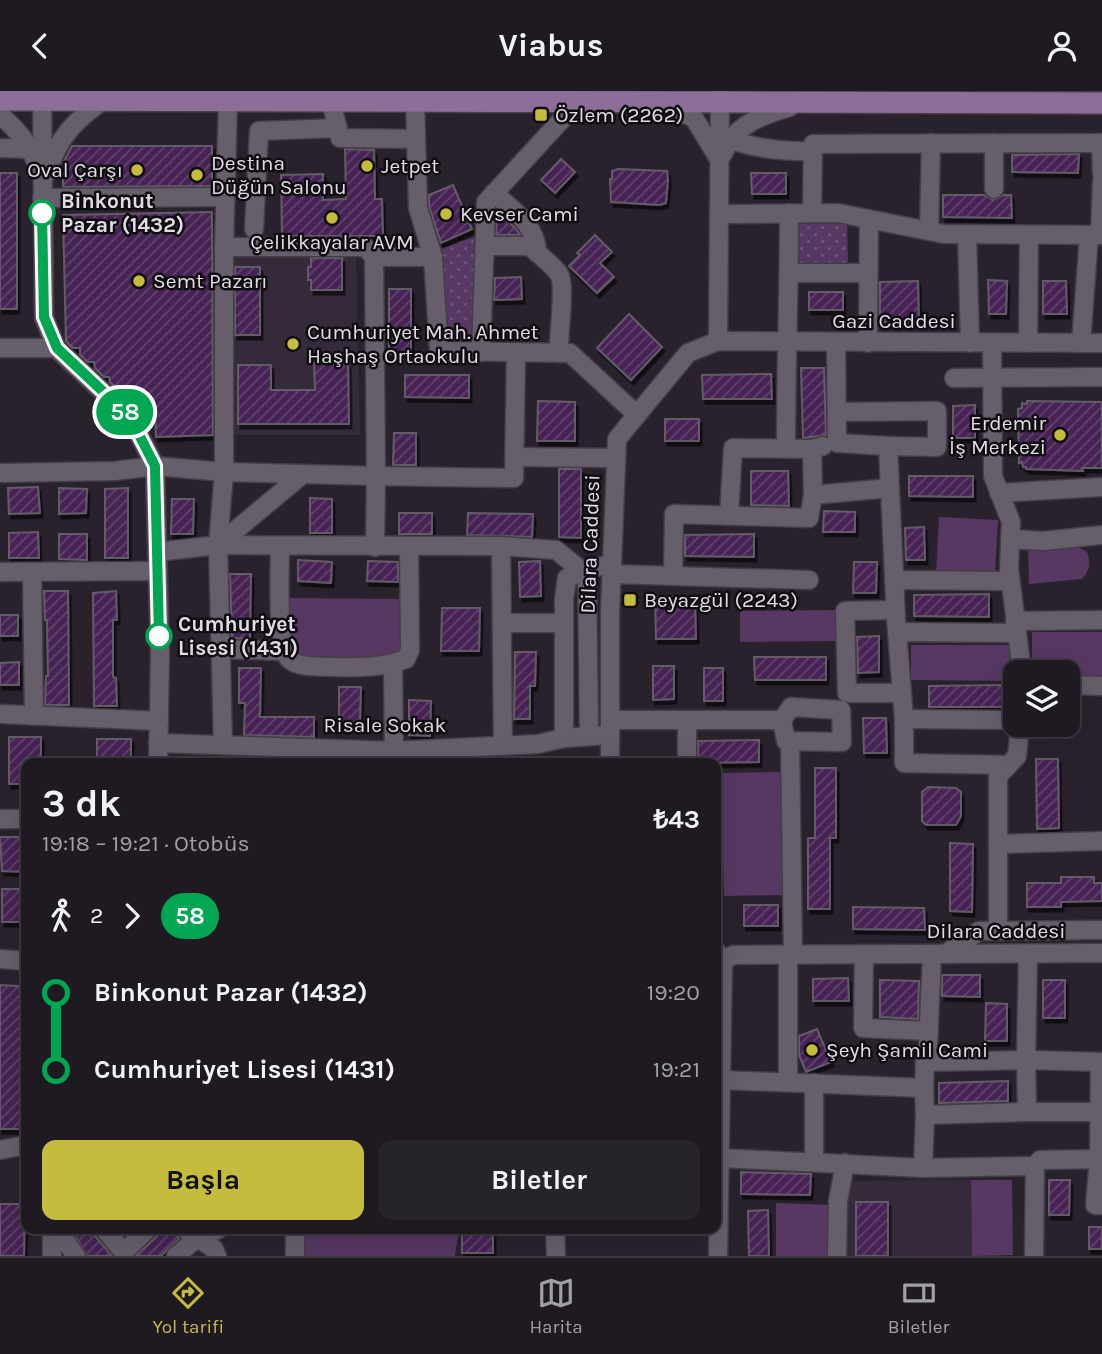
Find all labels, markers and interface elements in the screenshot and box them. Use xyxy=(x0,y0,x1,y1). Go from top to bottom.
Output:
icon: back xyxy=(21,27,59,65)
text: Viabus xyxy=(498,27,604,64)
icon: person xyxy=(1043,27,1081,65)
place label: Özlem (2262) xyxy=(555,103,683,127)
marker: Özlem (2262) xyxy=(533,107,549,123)
place label: Destina Düğün Salonu xyxy=(211,151,347,199)
place label: Jetpet xyxy=(381,154,439,178)
place label: Oval Çarşı xyxy=(27,158,123,182)
marker: Jetpet xyxy=(359,158,375,174)
marker: Oval Çarşı xyxy=(129,162,145,178)
marker: Destina Düğün Salonu xyxy=(189,167,205,183)
place label: Binkonut Pazar (1432) xyxy=(61,189,184,237)
marker: Binkonut Pazar (1432) xyxy=(29,200,55,226)
place label: Kevser Cami xyxy=(460,202,579,226)
marker: Kevser Cami xyxy=(438,206,454,222)
marker: Çelikkayalar AVM xyxy=(324,210,340,226)
place label: Çelikkayalar AVM xyxy=(250,230,414,254)
place label: Semt Pazarı xyxy=(153,269,268,293)
marker: Semt Pazarı xyxy=(131,273,147,289)
street label: Gazi Caddesi xyxy=(832,309,956,333)
place label: Cumhuriyet Mah. Ahmet Haşhaş Ortaokulu xyxy=(307,320,539,368)
marker: Cumhuriyet Mah. Ahmet Haşhaş Ortaokulu xyxy=(285,336,301,352)
line badge: 58 xyxy=(94,389,156,435)
text: 58 xyxy=(110,398,140,426)
place label: Erdemir İş Merkezi xyxy=(949,411,1046,459)
marker: Erdemir İş Merkezi xyxy=(1052,427,1068,443)
street label: Dilara Caddesi xyxy=(576,474,604,614)
place label: Beyazgül (2243) xyxy=(644,588,798,612)
marker: Beyazgül (2243) xyxy=(622,592,638,608)
place label: Cumhuriyet Lisesi (1431) xyxy=(178,612,298,660)
marker: Cumhuriyet Lisesi (1431) xyxy=(146,623,172,649)
map controls xyxy=(1003,660,1080,737)
button: layers xyxy=(1003,660,1080,737)
street label: Risale Sokak xyxy=(324,713,447,737)
text: 3 dk xyxy=(42,781,121,826)
text: ₺43 xyxy=(653,804,700,835)
text: 19:18 – 19:21 · Otobüs xyxy=(42,830,250,857)
icon: walk xyxy=(42,897,80,935)
icon: forward xyxy=(113,897,151,935)
text: 2 xyxy=(90,902,103,929)
text: 58 xyxy=(175,902,205,930)
street label: Dilara Caddesi xyxy=(926,919,1066,943)
text: Binkonut Pazar (1432) xyxy=(94,977,368,1008)
text: 19:20 xyxy=(647,979,700,1006)
place label: Şeyh Şamil Cami xyxy=(826,1038,988,1062)
marker: Şeyh Şamil Cami xyxy=(804,1042,820,1058)
text: Cumhuriyet Lisesi (1431) xyxy=(94,1054,395,1085)
text: 19:21 xyxy=(653,1056,700,1083)
button: Başla xyxy=(42,1140,364,1220)
button: Biletler xyxy=(378,1140,700,1220)
tab: Yol tarifi xyxy=(153,1274,224,1338)
tab: Harita xyxy=(529,1274,583,1338)
tab: Biletler xyxy=(888,1274,949,1338)

